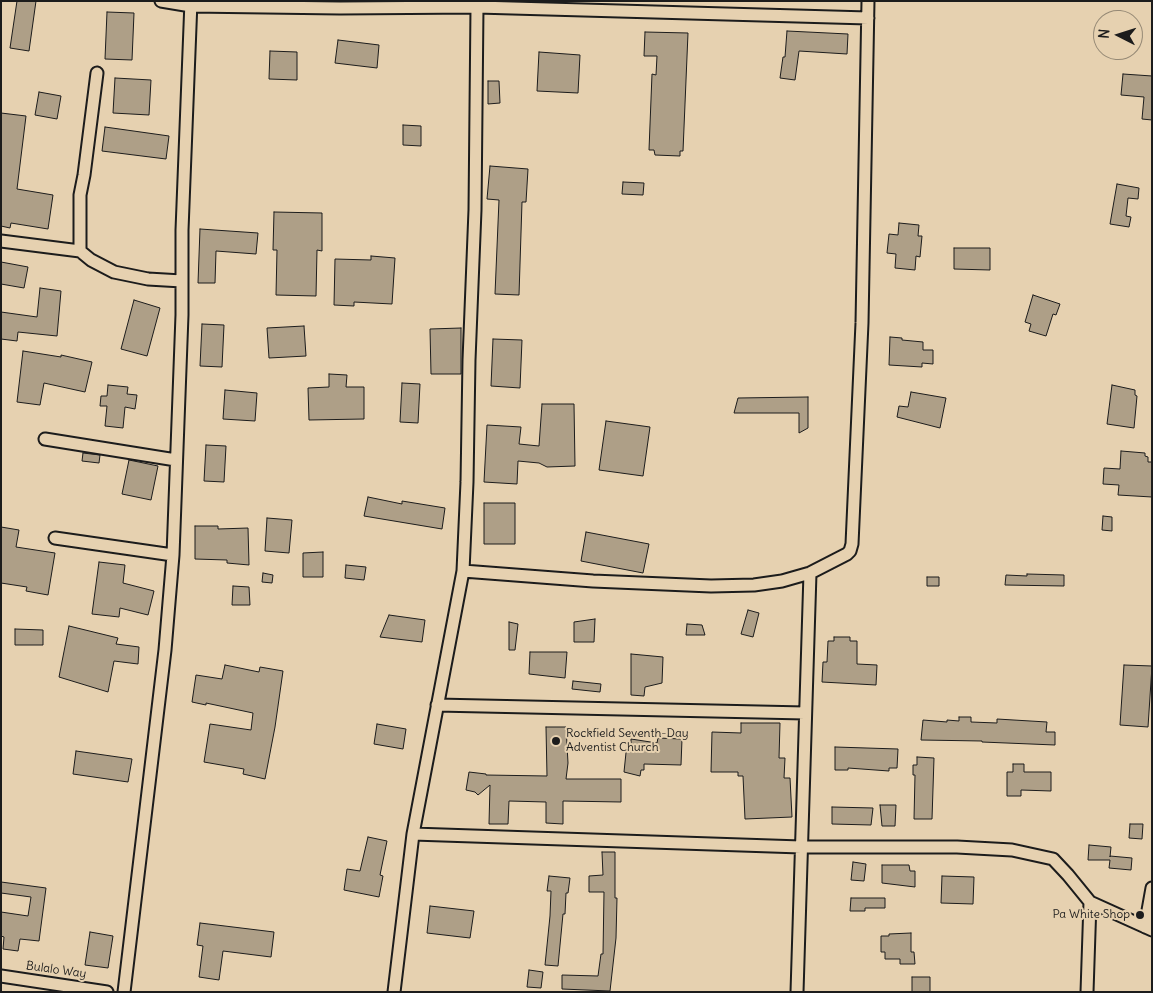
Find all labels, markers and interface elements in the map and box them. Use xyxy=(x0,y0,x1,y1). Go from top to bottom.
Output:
north arrow xyxy=(1093,10,1143,60)
text: N xyxy=(1095,28,1113,39)
place label: Rockfield Seventh-Day Adventist Church xyxy=(566,727,689,755)
marker: Rockfield Seventh-Day Adventist Church xyxy=(550,735,562,747)
place label: Pa White Shop xyxy=(1052,908,1130,922)
marker: Pa White Shop xyxy=(1134,909,1146,921)
street label: Bulalo Way xyxy=(25,959,87,981)

